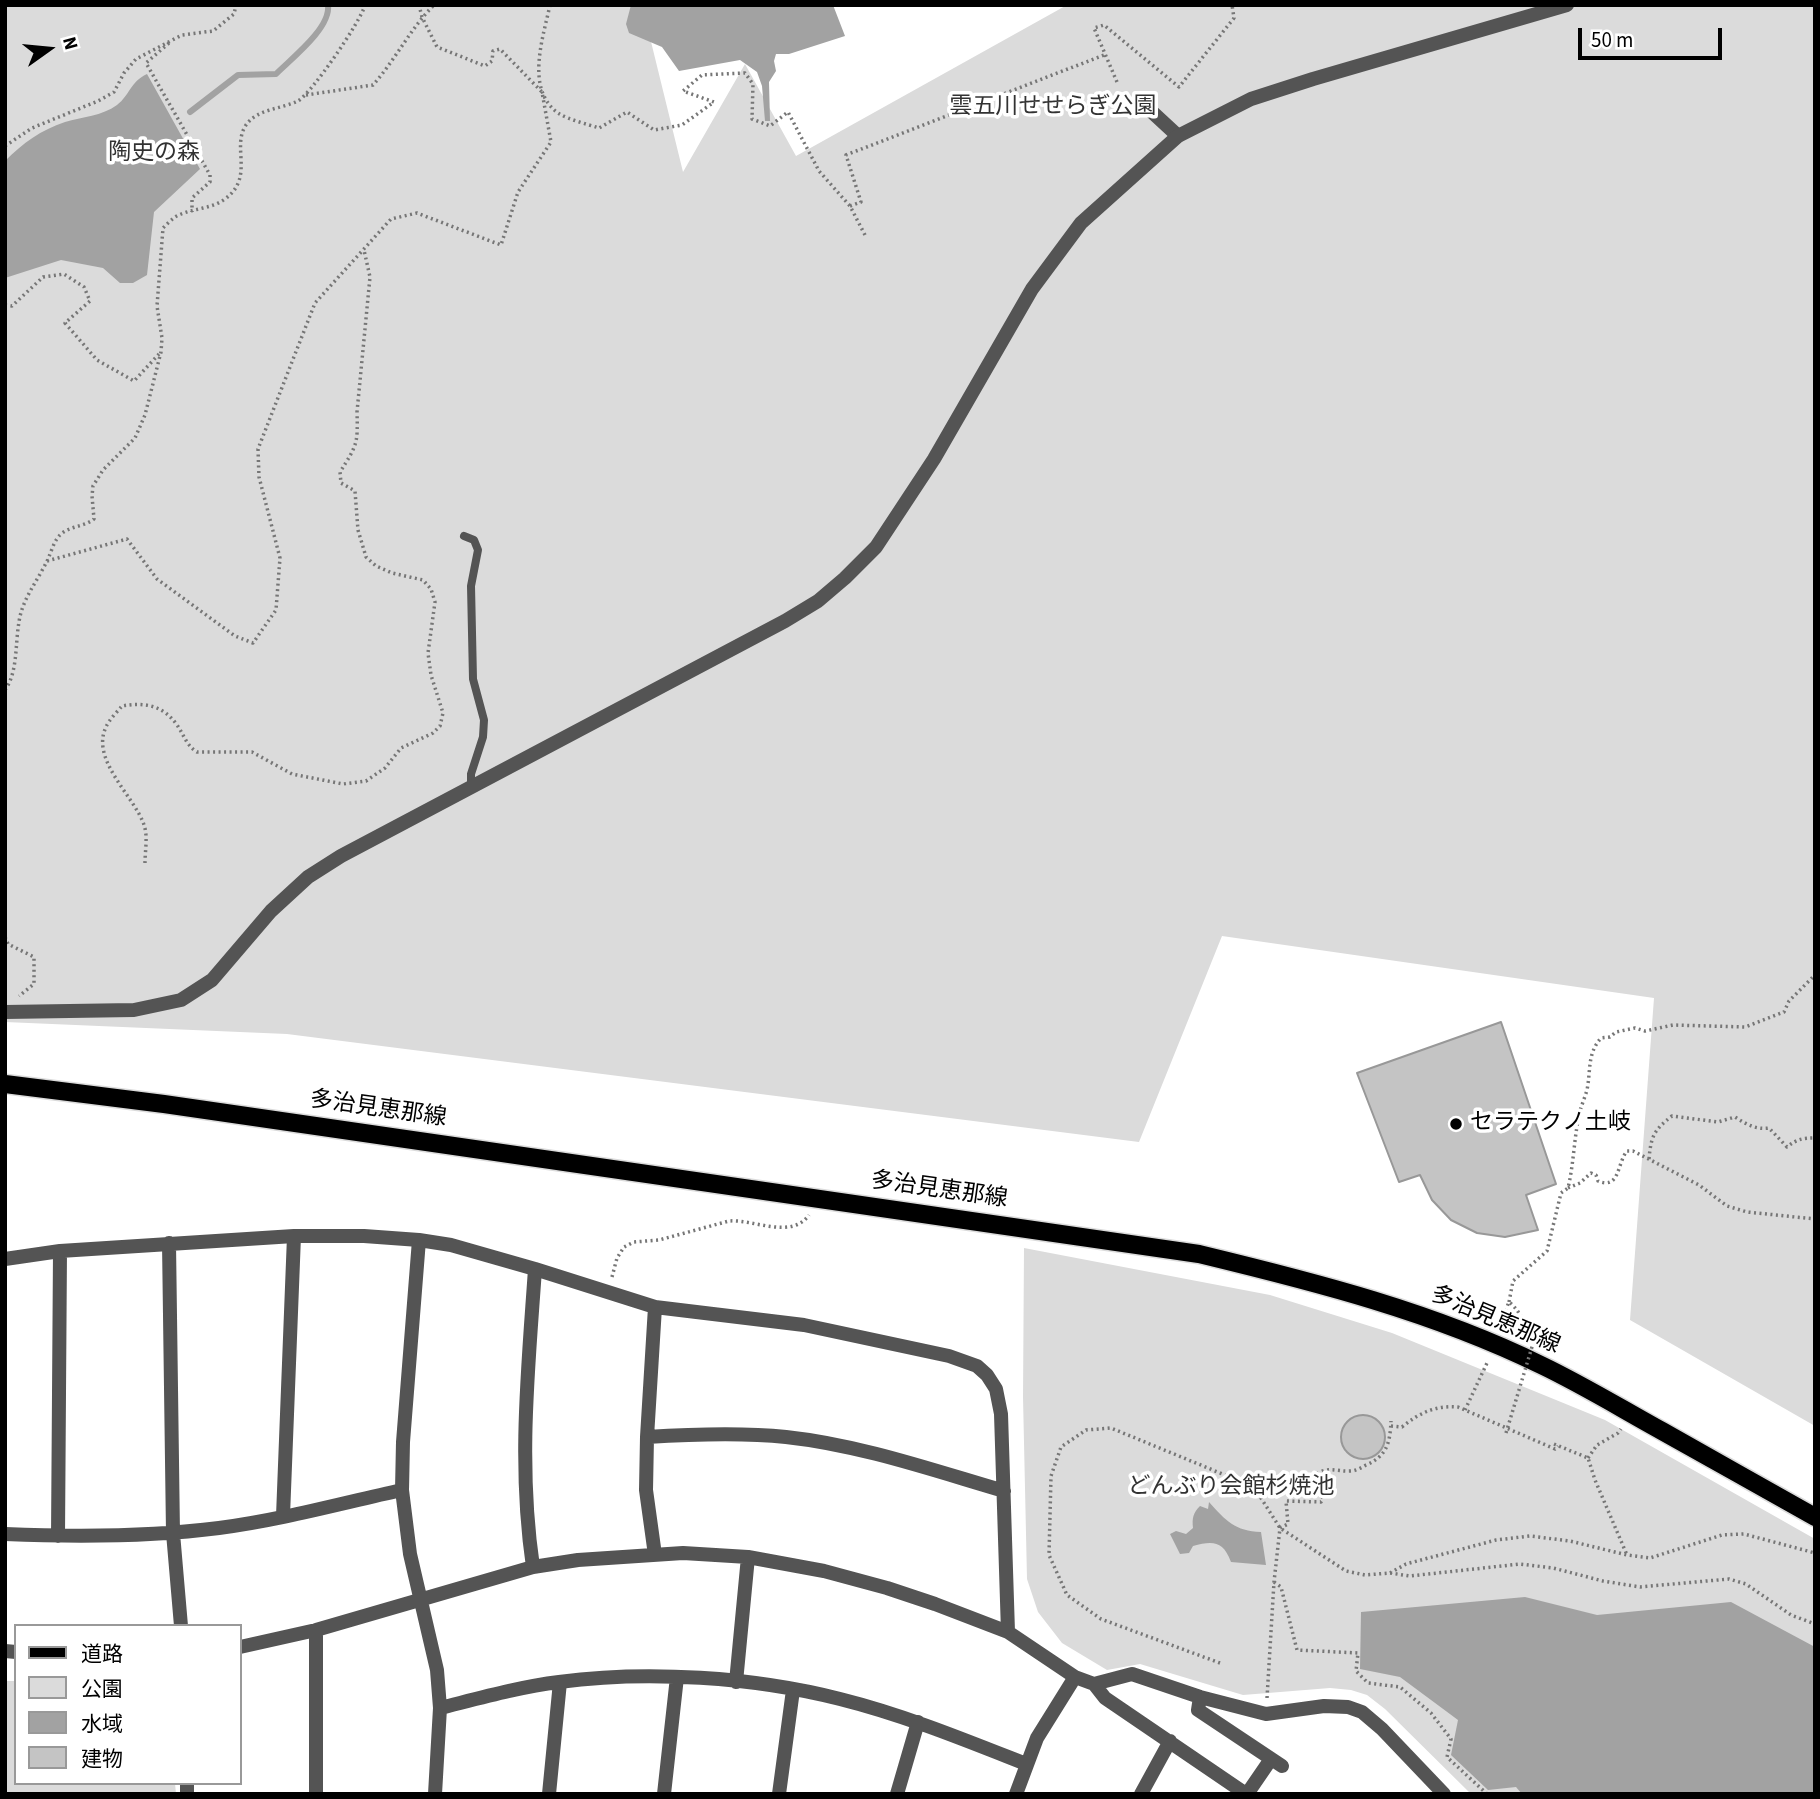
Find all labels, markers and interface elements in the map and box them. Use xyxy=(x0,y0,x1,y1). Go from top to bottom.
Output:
north arrow xyxy=(14,14,84,84)
scale bar xyxy=(1582,14,1726,58)
text: 50 m xyxy=(1591,25,1633,55)
text: N xyxy=(55,34,84,53)
park label: 雲五川せせらぎ公園 xyxy=(950,94,1156,122)
park label: 陶史の森 xyxy=(108,140,200,168)
street label: 多治見恵那線 xyxy=(308,1087,448,1133)
place label: セラテクノ土岐 xyxy=(1470,1110,1631,1138)
marker: セラテクノ土岐 xyxy=(1448,1116,1464,1132)
street label: 多治見恵那線 xyxy=(869,1168,1009,1214)
street label: 多治見恵那線 xyxy=(1426,1281,1564,1361)
park label: どんぶり会館杉焼池 xyxy=(1128,1474,1334,1502)
legend xyxy=(14,1624,242,1785)
text: 道路 xyxy=(81,1639,123,1669)
text: 公園 xyxy=(81,1674,123,1704)
text: 水域 xyxy=(81,1709,123,1739)
text: 建物 xyxy=(81,1744,123,1774)

